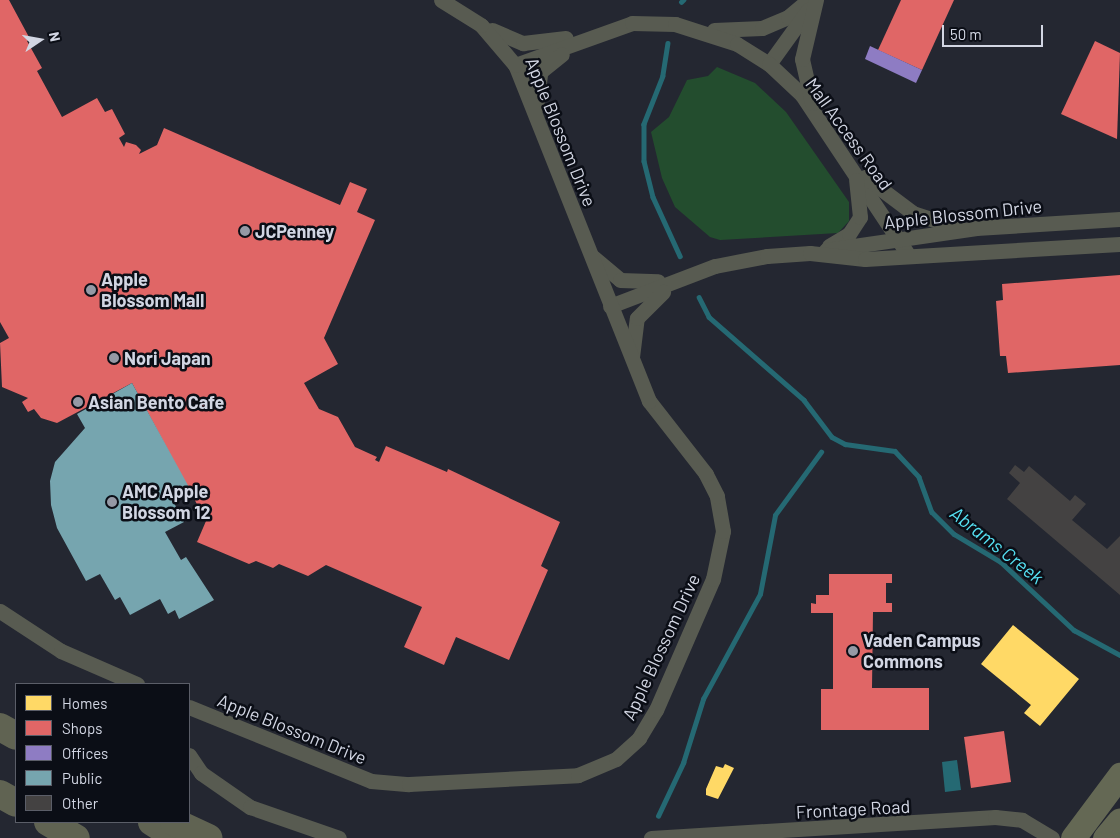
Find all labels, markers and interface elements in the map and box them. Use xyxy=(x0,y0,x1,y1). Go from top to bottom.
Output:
north arrow xyxy=(15,15,65,65)
scale bar xyxy=(945,15,1046,47)
text: 50 m xyxy=(950,25,982,43)
text: N xyxy=(46,30,64,43)
street label: Apple Blossom Drive xyxy=(521,54,601,210)
street label: Mall Access Road xyxy=(801,74,897,194)
street label: Apple Blossom Drive xyxy=(883,195,1043,233)
place label: JCPenney xyxy=(255,220,334,242)
marker: JCPenney xyxy=(239,225,251,237)
place label: Apple Blossom Mall xyxy=(101,269,204,312)
marker: Apple Blossom Mall xyxy=(85,284,97,296)
place label: Nori Japan xyxy=(124,347,211,369)
marker: Nori Japan xyxy=(108,352,120,364)
place label: Asian Bento Cafe xyxy=(88,391,224,413)
marker: Asian Bento Cafe xyxy=(72,396,84,408)
place label: AMC Apple Blossom 12 xyxy=(122,481,211,524)
marker: AMC Apple Blossom 12 xyxy=(106,496,118,508)
water label: Abrams Creek xyxy=(946,501,1048,589)
street label: Apple Blossom Drive xyxy=(618,570,704,724)
place label: Vaden Campus Commons xyxy=(863,630,981,672)
marker: Vaden Campus Commons xyxy=(847,645,859,657)
legend xyxy=(15,683,190,823)
street label: Apple Blossom Drive xyxy=(214,689,370,769)
text: Homes xyxy=(62,694,107,712)
text: Shops xyxy=(62,719,102,737)
text: Offices xyxy=(62,744,108,762)
text: Public xyxy=(62,769,102,787)
text: Other xyxy=(62,794,98,812)
street label: Frontage Road xyxy=(795,795,911,823)

